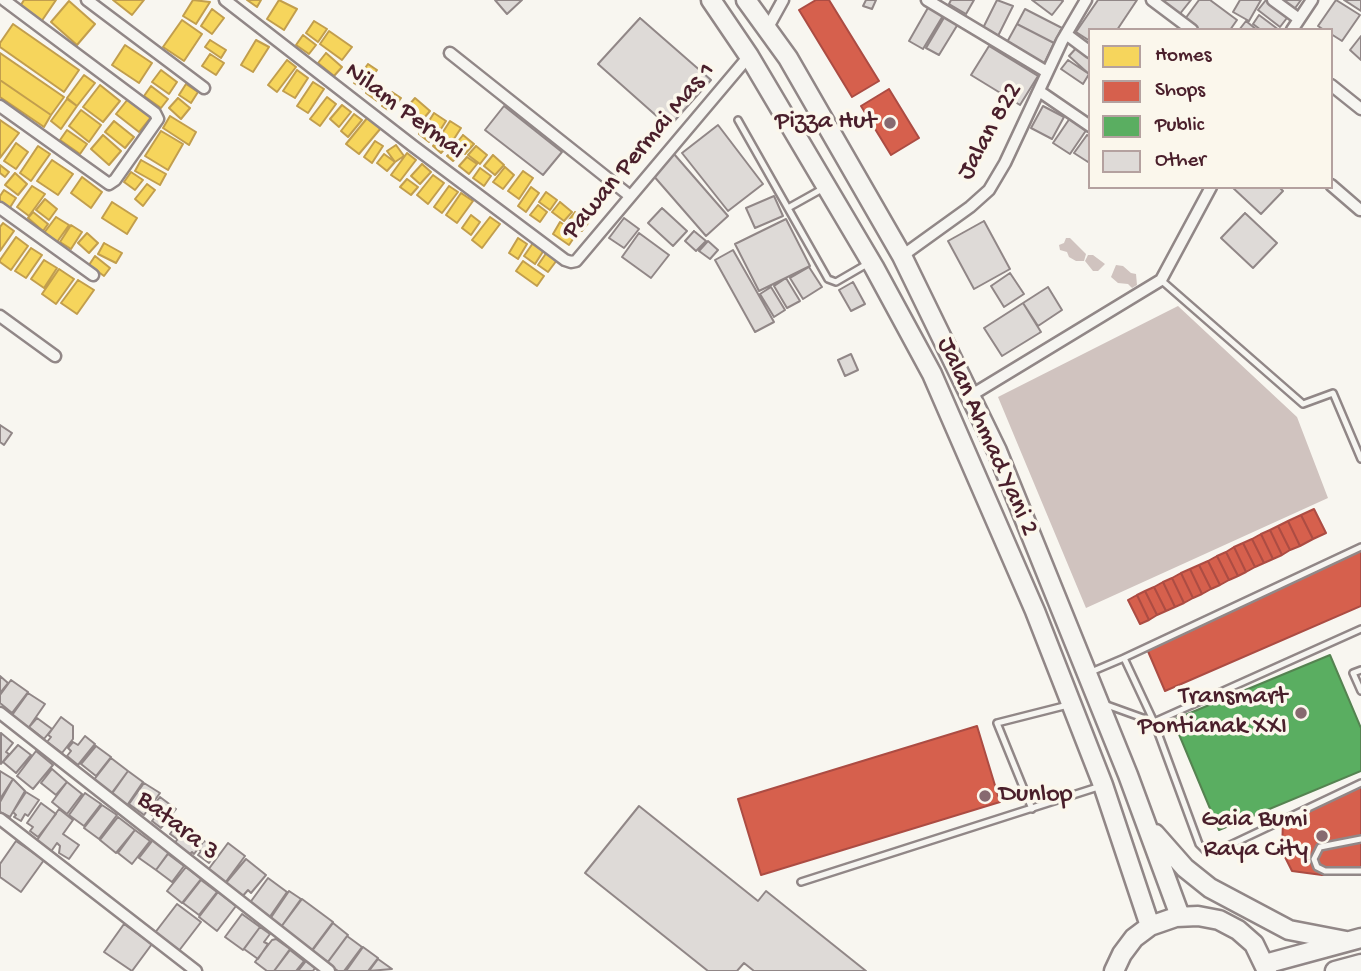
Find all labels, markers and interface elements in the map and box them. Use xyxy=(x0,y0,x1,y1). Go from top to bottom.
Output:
legend xyxy=(1088,28,1333,189)
text: Homes xyxy=(1155,44,1211,69)
street label: Nilam Permai xyxy=(338,57,470,167)
street label: Pawan Permai Mas 1 xyxy=(557,57,723,247)
street label: Jalan 822 xyxy=(952,78,1030,186)
text: Shops xyxy=(1155,79,1205,104)
place label: Pizza Hut xyxy=(775,107,876,139)
text: Public xyxy=(1155,114,1204,139)
marker: Pizza Hut xyxy=(882,115,898,131)
text: Other xyxy=(1155,149,1206,174)
street label: Jalan Ahmad Yani 2 xyxy=(928,333,1044,541)
place label: Transmart Pontianak XXI xyxy=(1138,682,1287,744)
marker: Transmart Pontianak XXI xyxy=(1293,705,1309,721)
place label: Dunlop xyxy=(999,780,1073,812)
street label: Batara 3 xyxy=(130,785,224,869)
marker: Dunlop xyxy=(977,788,993,804)
place label: Gaia Bumi Raya City xyxy=(1201,805,1308,866)
marker: Gaia Bumi Raya City xyxy=(1314,828,1330,844)

